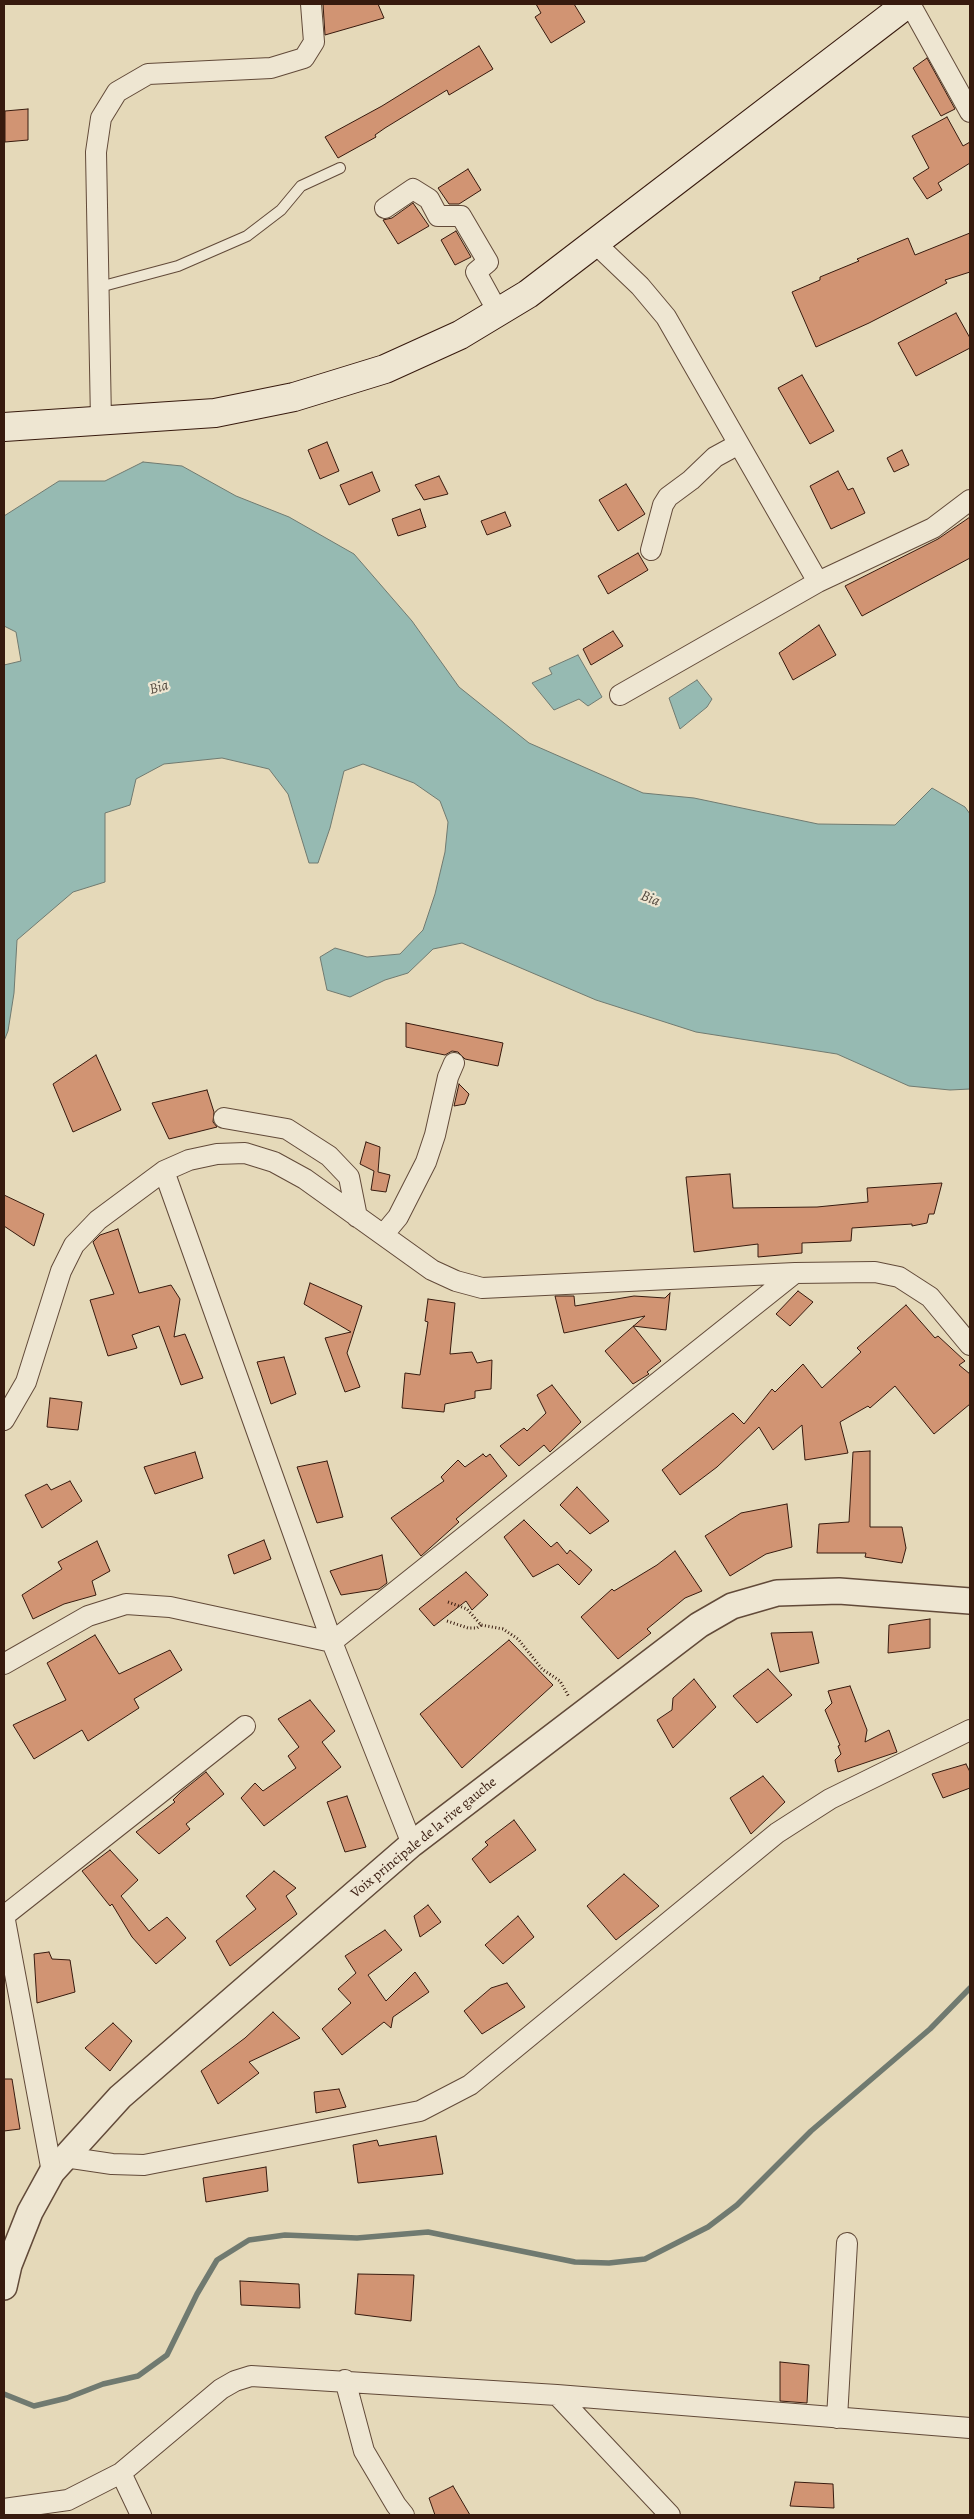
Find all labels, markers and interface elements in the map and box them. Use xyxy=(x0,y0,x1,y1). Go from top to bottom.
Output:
water label: Bia xyxy=(147,677,171,699)
water label: Bia xyxy=(638,887,662,911)
street label: Voix principale de la rive gauche xyxy=(348,1774,500,1902)

